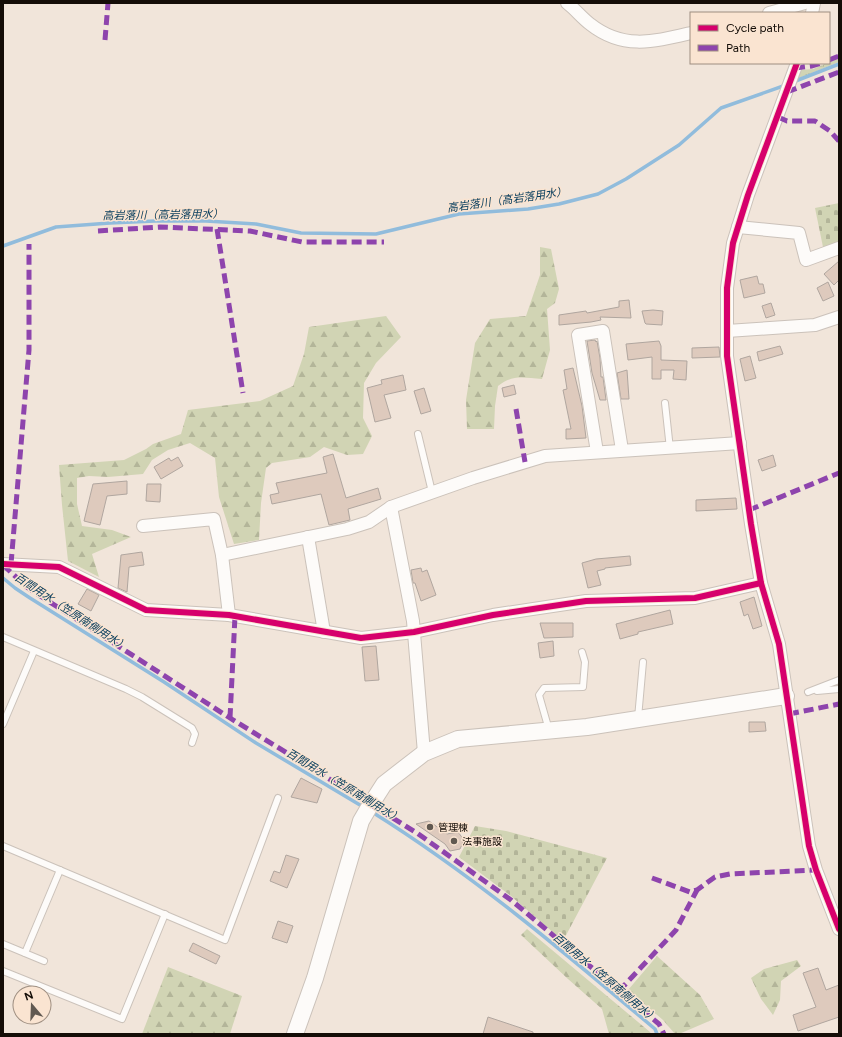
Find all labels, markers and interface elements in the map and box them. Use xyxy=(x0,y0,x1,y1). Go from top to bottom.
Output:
legend xyxy=(690,12,830,64)
text: Cycle path xyxy=(726,21,784,35)
text: Path xyxy=(726,41,750,55)
water label: 高岩落川（高岩落用水） xyxy=(446,185,568,215)
water label: 高岩落川（高岩落用水） xyxy=(102,207,224,223)
water label: 百間用水（笠原南側用水） xyxy=(12,571,130,653)
water label: 百間用水（笠原南側用水） xyxy=(284,746,404,826)
place label: 管理棟 xyxy=(438,821,468,834)
marker: 管理棟 xyxy=(425,822,435,832)
place label: 法事施設 xyxy=(462,835,502,848)
marker: 法事施設 xyxy=(449,836,459,846)
water label: 百間用水（笠原南側用水） xyxy=(550,931,660,1025)
north arrow xyxy=(12,985,52,1025)
text: N xyxy=(23,988,35,1004)

